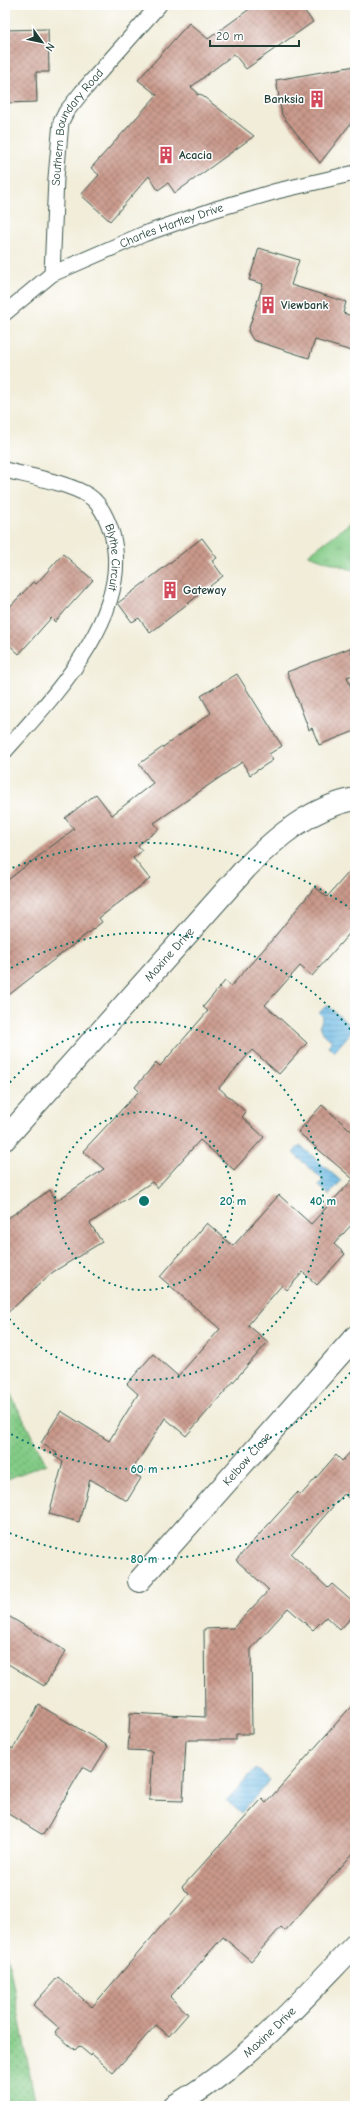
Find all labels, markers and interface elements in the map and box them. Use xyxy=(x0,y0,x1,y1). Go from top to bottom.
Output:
north arrow xyxy=(22,22,62,62)
scale bar xyxy=(210,22,299,48)
text: 20 m xyxy=(216,29,244,43)
text: N xyxy=(43,41,57,54)
street label: Southern Boundary Road xyxy=(49,66,106,186)
building icon: Banksia xyxy=(307,89,327,109)
place label: Banksia xyxy=(264,92,304,106)
building icon: Acacia xyxy=(156,145,176,165)
place label: Acacia xyxy=(179,148,212,162)
street label: Charles Hartley Drive xyxy=(117,200,225,251)
building icon: Viewbank xyxy=(258,295,278,315)
place label: Viewbank xyxy=(281,298,329,312)
street label: Blythe Circuit xyxy=(102,522,123,593)
building icon: Gateway xyxy=(160,580,180,600)
place label: Gateway xyxy=(183,583,227,597)
street label: Maxine Drive xyxy=(142,925,197,984)
centre of rings xyxy=(137,1194,151,1208)
text: 20 m xyxy=(220,1194,246,1208)
text: 40 m xyxy=(310,1194,336,1208)
street label: Kelbow Close xyxy=(220,1429,274,1489)
text: 60 m xyxy=(131,1462,157,1476)
text: 80 m xyxy=(131,1552,157,1566)
street label: Maxine Drive xyxy=(240,2004,299,2060)

